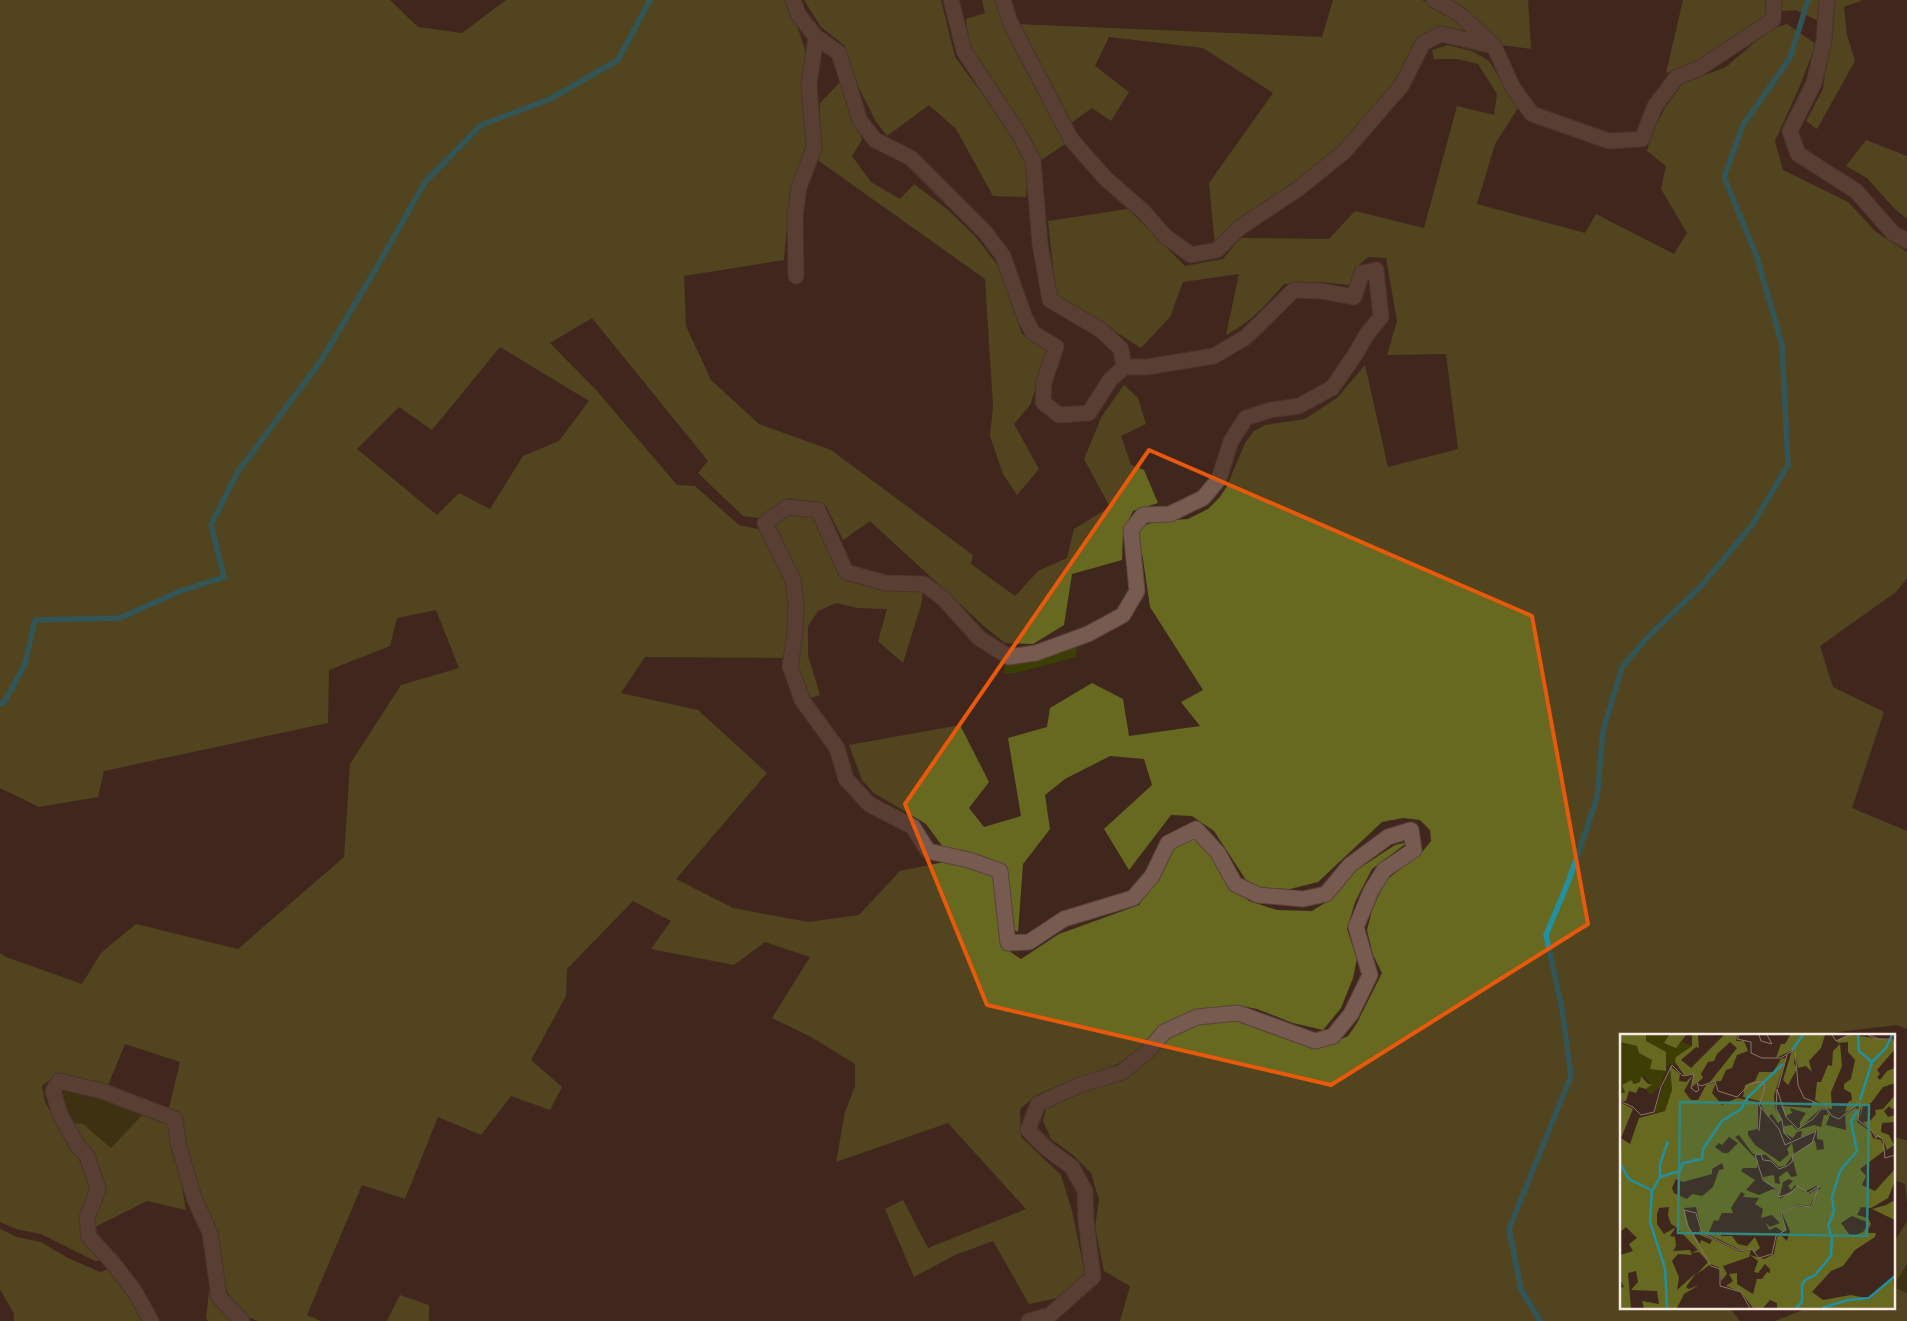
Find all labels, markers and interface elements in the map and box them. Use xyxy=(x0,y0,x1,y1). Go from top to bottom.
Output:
inset map xyxy=(1620,1034,1894,1308)

